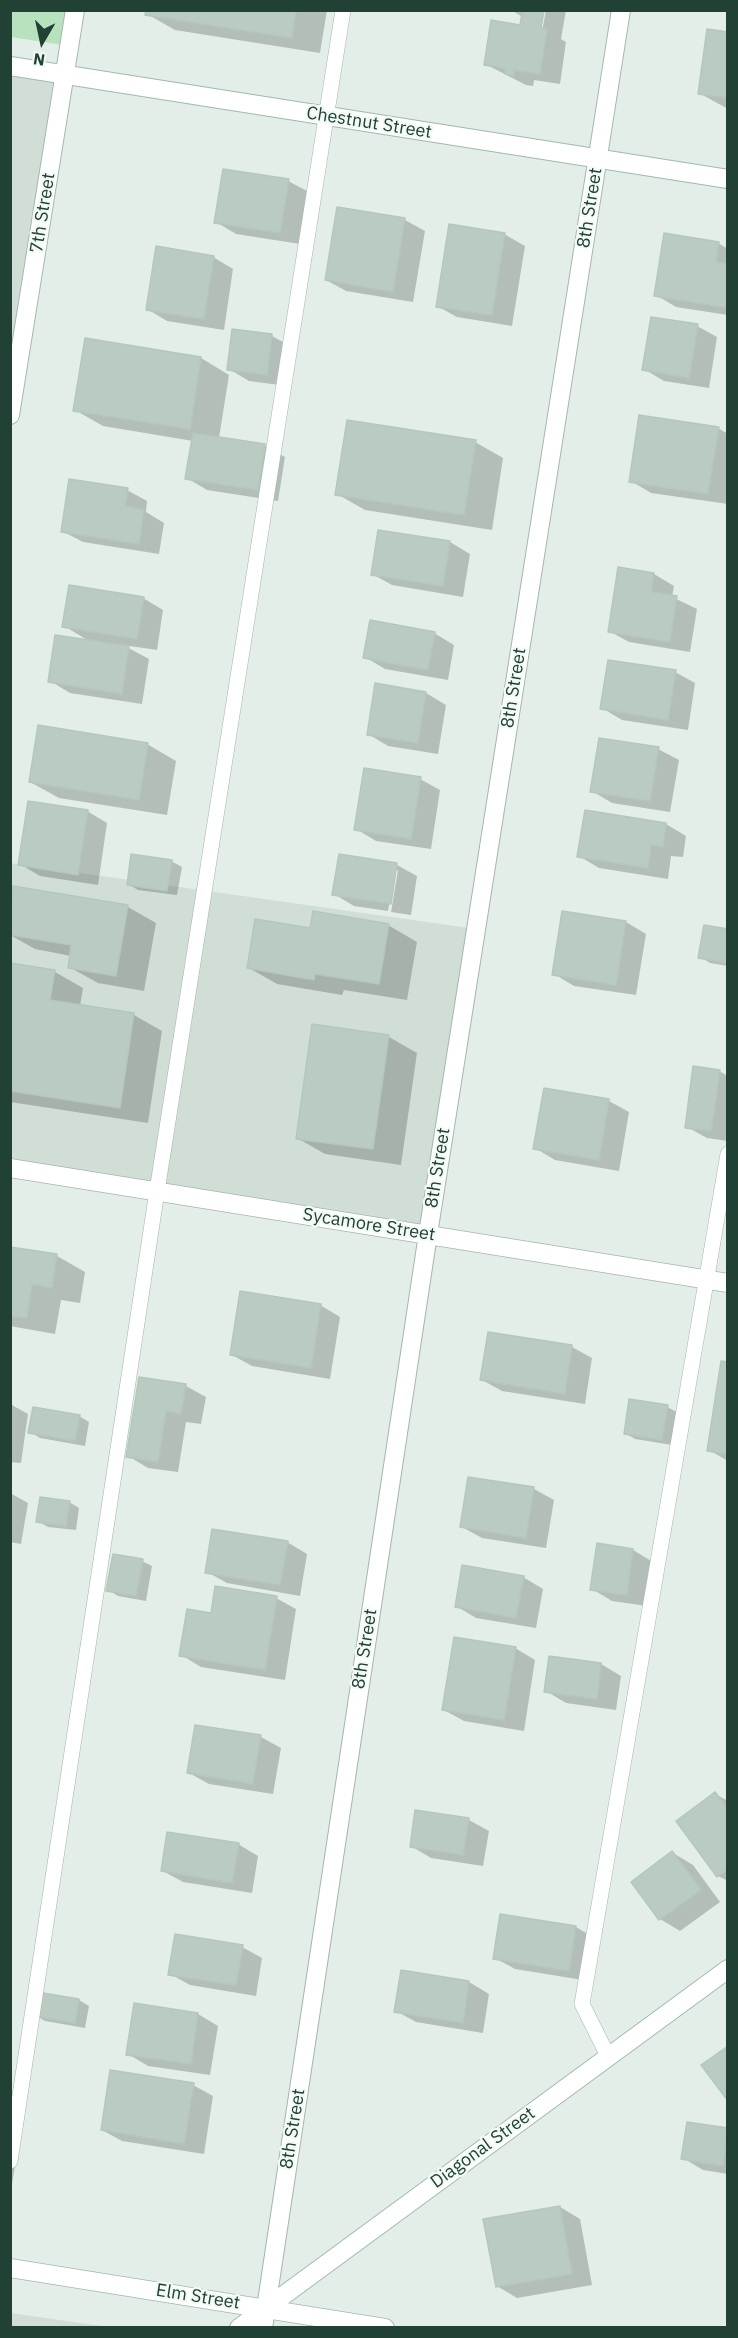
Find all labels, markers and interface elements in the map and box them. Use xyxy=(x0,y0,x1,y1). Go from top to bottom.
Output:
north arrow xyxy=(12,12,72,72)
text: N xyxy=(32,49,46,71)
street label: Chestnut Street xyxy=(305,102,433,144)
street label: 8th Street xyxy=(573,166,607,250)
street label: 7th Street xyxy=(26,171,60,255)
street label: 8th Street xyxy=(497,646,531,730)
street label: 8th Street xyxy=(421,1126,455,1210)
street label: Sycamore Street xyxy=(301,1204,437,1246)
street label: 8th Street xyxy=(348,1607,382,1691)
street label: 8th Street xyxy=(276,2087,310,2171)
street label: Diagonal Street xyxy=(426,2103,540,2193)
street label: Elm Street xyxy=(154,2280,242,2314)

